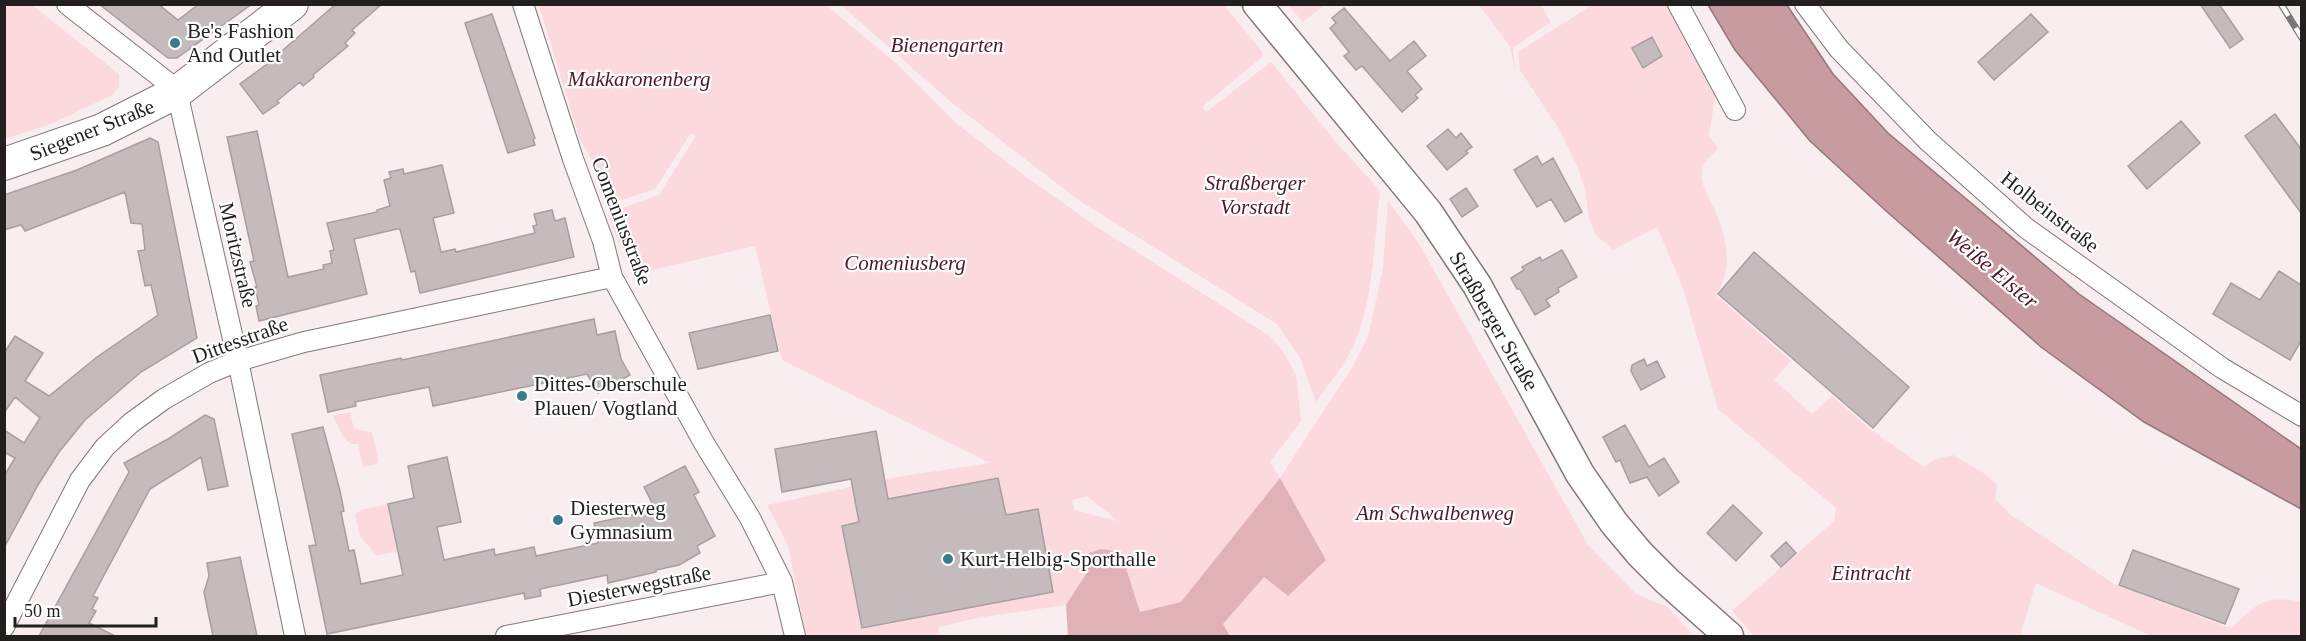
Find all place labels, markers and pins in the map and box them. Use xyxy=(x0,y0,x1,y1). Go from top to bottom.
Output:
place label: Be's Fashion And Outlet xyxy=(187,19,295,67)
marker: Be's Fashion And Outlet xyxy=(168,36,182,50)
place label: Dittes-Oberschule Plauen/ Vogtland xyxy=(534,372,687,420)
marker: Dittes-Oberschule Plauen/ Vogtland xyxy=(515,389,529,403)
place label: Diesterweg Gymnasium xyxy=(570,496,673,544)
marker: Diesterweg Gymnasium xyxy=(551,513,565,527)
place label: Kurt-Helbig-Sporthalle xyxy=(960,547,1156,571)
marker: Kurt-Helbig-Sporthalle xyxy=(941,552,955,566)

